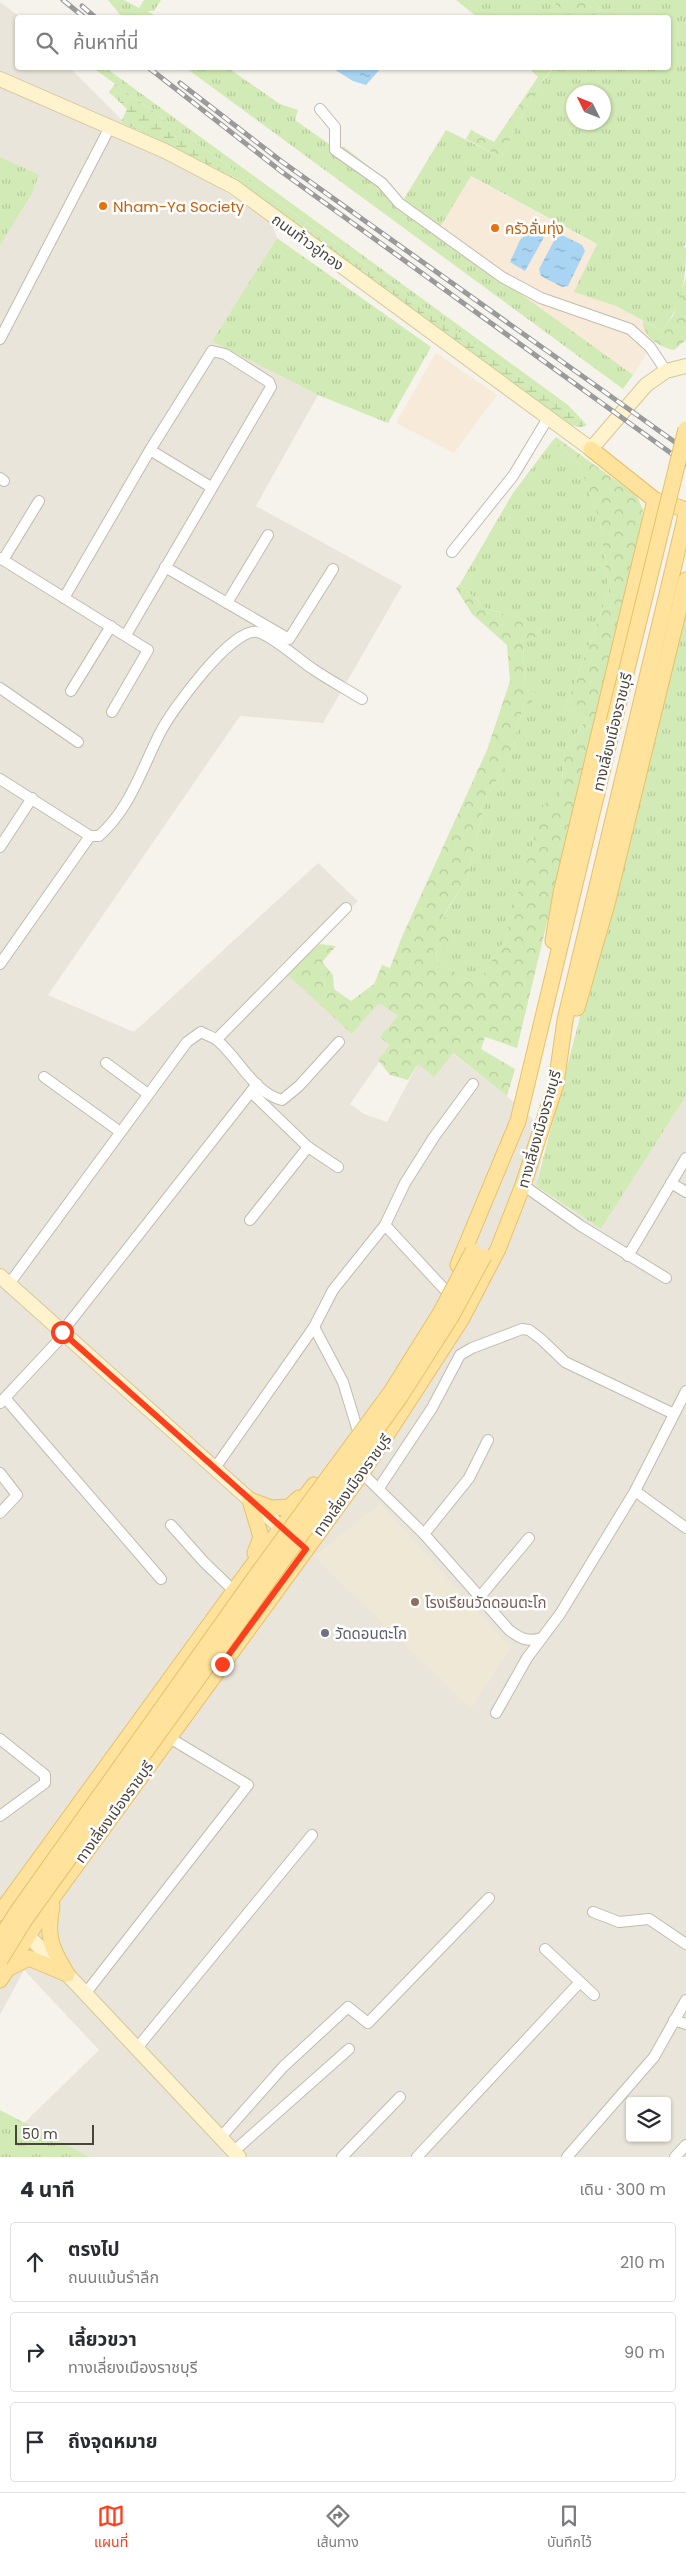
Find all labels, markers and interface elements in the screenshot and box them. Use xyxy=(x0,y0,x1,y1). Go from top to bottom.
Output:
search box xyxy=(15,15,671,70)
icon: search xyxy=(33,29,61,57)
text: ค้นหาที่นี่ xyxy=(73,29,138,56)
north arrow xyxy=(566,85,611,130)
place label: Nham-Ya Society xyxy=(113,196,245,217)
marker: Nham-Ya Society xyxy=(97,200,109,212)
street label: ถนนท้าวอู่ทอง xyxy=(268,209,348,275)
place label: ครัวลั่นทุ่ง xyxy=(505,218,564,239)
marker: ครัวลั่นทุ่ง xyxy=(489,222,501,234)
street label: ทางเลี่ยงเมืองราชบุรี xyxy=(587,671,637,793)
street label: ทางเลี่ยงเมืองราชบุรี xyxy=(512,1068,566,1190)
route start xyxy=(51,1321,74,1344)
street label: ทางเลี่ยงเมืองราชบุรี xyxy=(308,1430,396,1540)
place label: โรงเรียนวัดดอนตะโก xyxy=(425,1592,546,1613)
marker: โรงเรียนวัดดอนตะโก xyxy=(409,1596,421,1608)
place label: วัดดอนตะโก xyxy=(335,1623,407,1644)
marker: วัดดอนตะโก xyxy=(319,1627,331,1639)
route end xyxy=(211,1653,234,1676)
street label: ทางเลี่ยงเมืองราชบุรี xyxy=(70,1757,158,1867)
map controls xyxy=(626,2097,671,2142)
button: layers xyxy=(626,2097,671,2142)
scale bar xyxy=(15,2122,94,2145)
text: 50 m xyxy=(22,2124,58,2144)
text: 4 นาที xyxy=(20,2175,75,2204)
text: เดิน · 300 m xyxy=(580,2178,666,2201)
text: ตรงไป xyxy=(68,2236,120,2263)
icon: ahead xyxy=(21,2248,49,2276)
text: 210 m xyxy=(620,2251,665,2274)
text: ถนนแม้นรำลึก xyxy=(68,2266,159,2289)
text: เลี้ยวขวา xyxy=(68,2326,137,2353)
icon: right xyxy=(21,2338,49,2366)
text: 90 m xyxy=(624,2341,665,2364)
text: ทางเลี่ยงเมืองราชบุรี xyxy=(68,2356,198,2379)
icon: arrive xyxy=(21,2428,49,2456)
text: ถึงจุดหมาย xyxy=(68,2428,158,2455)
tab: แผนที่ xyxy=(94,2502,128,2553)
tab: เส้นทาง xyxy=(316,2502,359,2553)
tab: บันทึกไว้ xyxy=(547,2502,592,2553)

